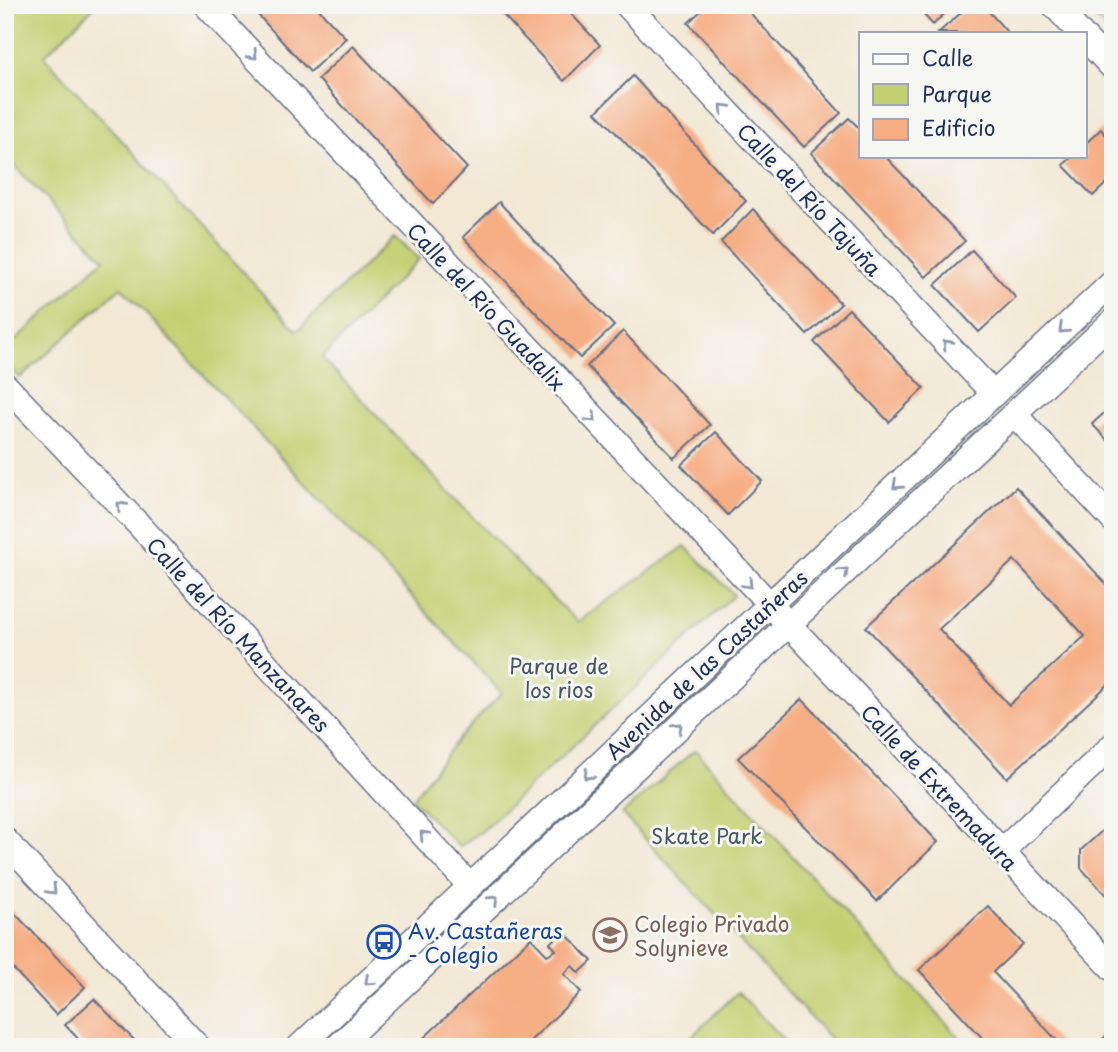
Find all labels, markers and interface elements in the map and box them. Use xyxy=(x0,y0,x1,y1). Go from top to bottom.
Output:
legend xyxy=(859,32,1086,158)
text: Calle xyxy=(922,41,973,73)
one-way arrow xyxy=(244,47,257,60)
text: Parque xyxy=(922,77,992,109)
one-way arrow xyxy=(719,103,732,116)
text: Edificio xyxy=(922,111,995,143)
street label: Calle del Río Tajuña xyxy=(730,115,890,283)
street label: Calle del Río Guadalix xyxy=(400,215,574,397)
one-way arrow xyxy=(1058,321,1071,334)
one-way arrow xyxy=(943,339,956,352)
one-way arrow xyxy=(584,410,597,423)
one-way arrow xyxy=(892,476,905,489)
one-way arrow xyxy=(116,501,129,514)
street label: Calle del Río Manzanares xyxy=(140,529,338,739)
street label: Avenida de las Castañeras xyxy=(598,562,814,766)
one-way arrow xyxy=(836,568,849,580)
one-way arrow xyxy=(739,576,752,589)
park label: Parque de los rios xyxy=(509,649,609,705)
street label: Calle de Extremadura xyxy=(854,696,1026,878)
one-way arrow xyxy=(670,723,683,736)
one-way arrow xyxy=(584,766,597,779)
park label: Skate Park xyxy=(651,819,763,851)
one-way arrow xyxy=(420,830,432,843)
one-way arrow xyxy=(43,882,56,895)
one-way arrow xyxy=(486,895,499,908)
place label: Colegio Privado Solynieve xyxy=(634,907,789,963)
place label: Av. Castañeras - Colegio xyxy=(408,914,563,970)
school or university icon: Colegio Privado Solynieve xyxy=(591,916,629,954)
bus stop icon: Av. Castañeras - Colegio xyxy=(365,923,403,961)
one-way arrow xyxy=(364,972,377,985)

